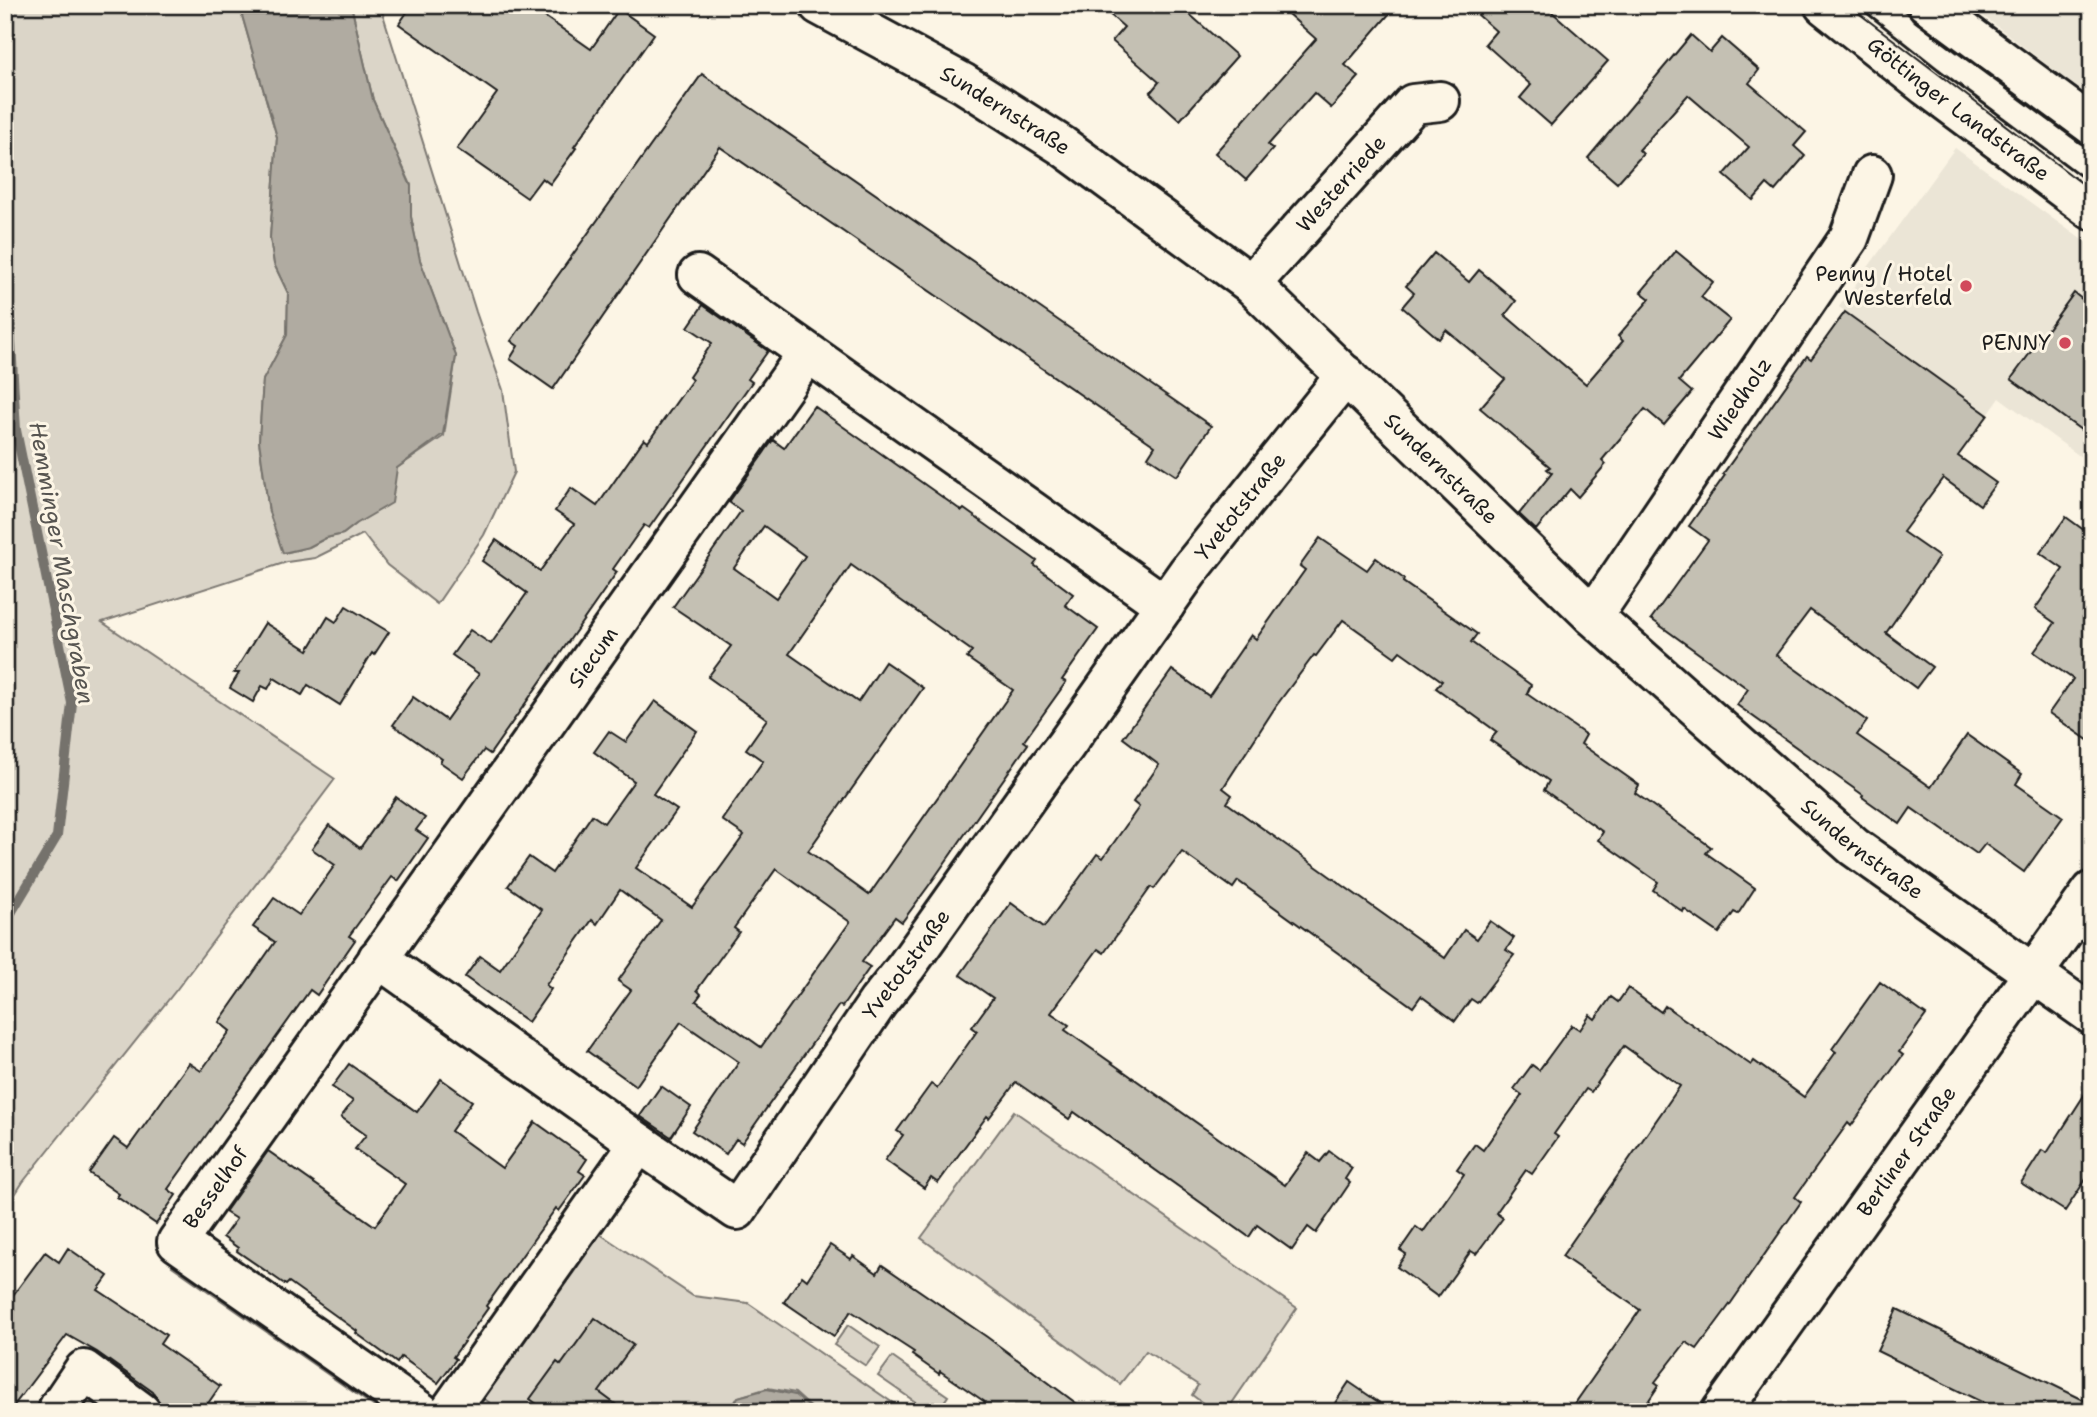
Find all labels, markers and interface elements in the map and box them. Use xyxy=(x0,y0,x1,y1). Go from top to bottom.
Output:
street label: Göttinger Landstraße xyxy=(1861,31,2055,188)
street label: Sundernstraße xyxy=(935,59,1076,161)
street label: Westerriede xyxy=(1290,129,1392,238)
place label: Penny / Hotel Westerfeld xyxy=(1815,260,1953,312)
marker: Penny / Hotel Westerfeld xyxy=(1958,278,1974,294)
place label: PENNY xyxy=(1982,329,2051,357)
marker: PENNY xyxy=(2057,335,2073,351)
street label: Wiedholz xyxy=(1702,352,1778,446)
street label: Sundernstraße xyxy=(1378,407,1504,530)
water label: Hemminger Maschgraben xyxy=(22,419,102,707)
street label: Yvetotstraße xyxy=(1189,447,1292,566)
street label: Siecum xyxy=(562,621,624,694)
street label: Sundernstraße xyxy=(1795,792,1929,906)
street label: Yvetotstraße xyxy=(856,904,957,1025)
street label: Berliner Straße xyxy=(1851,1080,1963,1222)
street label: Besselhof xyxy=(177,1141,255,1235)

